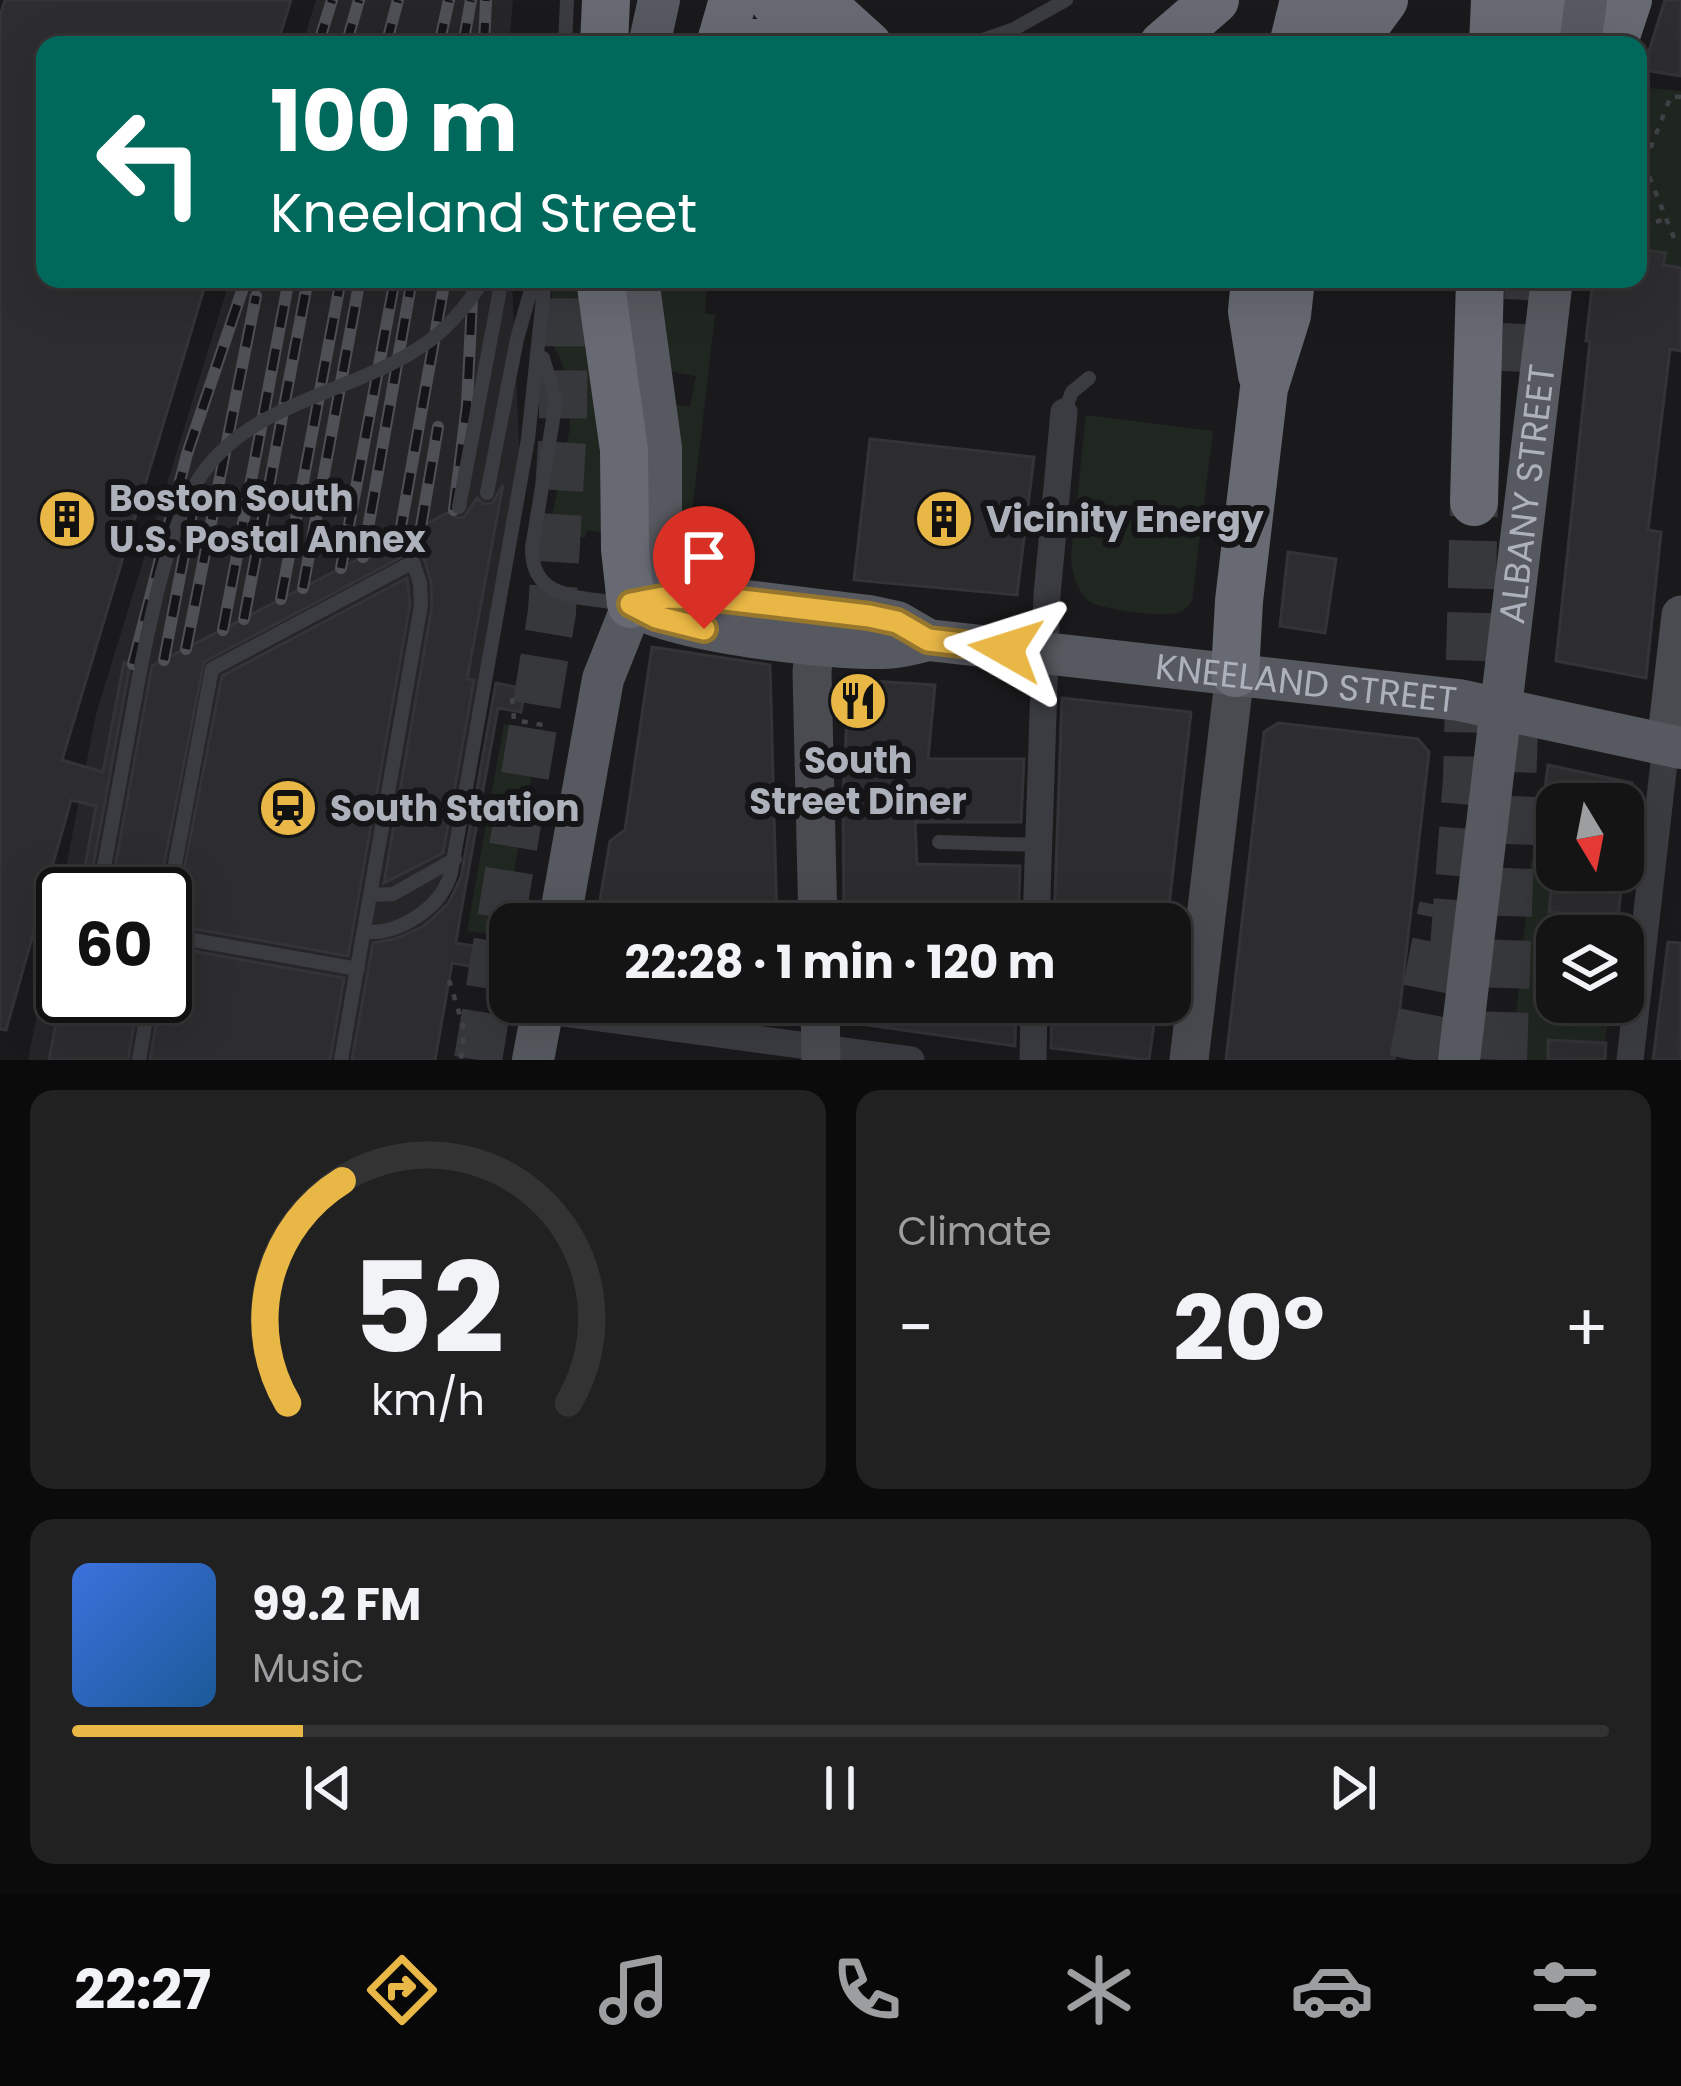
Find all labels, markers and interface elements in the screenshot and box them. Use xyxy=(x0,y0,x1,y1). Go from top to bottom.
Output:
text: 100 m xyxy=(270,63,518,180)
icon: left xyxy=(72,84,228,240)
text: Kneeland Street xyxy=(270,175,697,251)
street label: ALBANY STREET xyxy=(1486,361,1567,627)
place label: Boston South U.S. Postal Annex xyxy=(109,473,426,565)
building icon: Boston South U.S. Postal Annex xyxy=(36,488,98,550)
building icon: Vicinity Energy xyxy=(913,488,975,550)
place label: Vicinity Energy xyxy=(986,494,1264,545)
pin xyxy=(653,506,755,629)
icon: arrive xyxy=(671,524,737,590)
position arrow xyxy=(943,586,1069,712)
street label: KNEELAND STREET xyxy=(1153,640,1460,725)
restaurant icon: South Street Diner xyxy=(827,670,889,732)
place label: South Street Diner xyxy=(749,735,967,827)
station icon: South Station xyxy=(257,777,319,839)
place label: South Station xyxy=(330,783,579,834)
north arrow xyxy=(1536,783,1644,891)
map controls xyxy=(1536,783,1644,1023)
speed limit sign: 60 xyxy=(36,867,192,1023)
button: layers xyxy=(1536,915,1644,1023)
text: 22:28 · 1 min · 120 m xyxy=(625,931,1055,994)
text: Climate xyxy=(898,1204,1052,1259)
text: 52 xyxy=(352,1221,504,1396)
text: 20° xyxy=(1173,1265,1325,1392)
text: − xyxy=(898,1282,934,1374)
text: + xyxy=(1564,1282,1609,1374)
text: km/h xyxy=(371,1369,485,1429)
text: 99.2 FM xyxy=(252,1573,421,1636)
text: Music xyxy=(252,1641,364,1696)
icon: previous xyxy=(295,1755,361,1821)
icon: pause xyxy=(807,1755,873,1821)
icon: next xyxy=(1320,1755,1386,1821)
icon: directions xyxy=(360,1948,444,2032)
icon: music xyxy=(592,1948,676,2032)
icon: phone xyxy=(825,1948,909,2032)
icon: climate xyxy=(1057,1948,1141,2032)
icon: car xyxy=(1290,1948,1374,2032)
icon: filters xyxy=(1523,1948,1607,2032)
text: 22:27 xyxy=(74,1952,211,2028)

